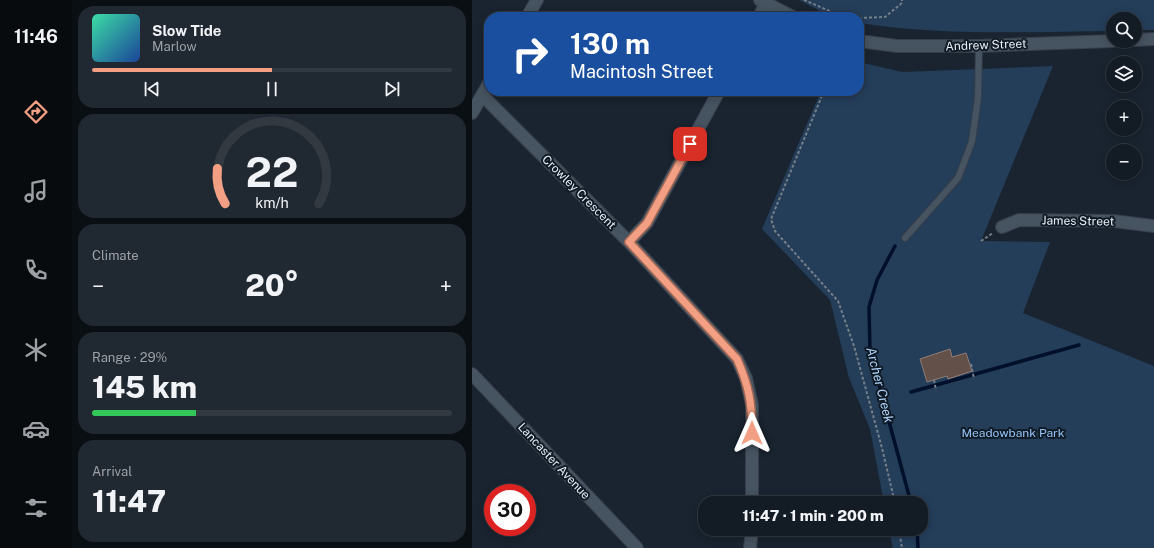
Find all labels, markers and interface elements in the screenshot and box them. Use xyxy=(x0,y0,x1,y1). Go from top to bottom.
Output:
map controls xyxy=(1106,12,1142,180)
button: search xyxy=(1106,12,1142,48)
text: Slow Tide xyxy=(152,22,221,39)
text: 11:46 xyxy=(14,26,58,47)
text: 130 m xyxy=(570,27,650,60)
icon: right xyxy=(504,28,556,80)
street label: Andrew Street xyxy=(945,37,1027,53)
text: Marlow xyxy=(152,39,197,54)
button: layers xyxy=(1106,56,1142,92)
text: Macintosh Street xyxy=(570,61,713,82)
icon: previous xyxy=(141,78,163,100)
icon: pause xyxy=(261,78,283,100)
icon: next xyxy=(381,78,403,100)
icon: directions xyxy=(22,98,50,126)
button: + xyxy=(1106,100,1142,136)
pin xyxy=(673,127,707,161)
icon: arrive xyxy=(679,133,701,155)
button: − xyxy=(1106,144,1142,180)
text: 22 xyxy=(246,147,298,196)
street label: Crowley Crescent xyxy=(539,152,619,232)
icon: music xyxy=(22,177,50,205)
text: km/h xyxy=(255,194,289,211)
street label: James Street xyxy=(1042,213,1115,229)
text: Climate xyxy=(92,248,139,263)
icon: phone xyxy=(22,256,50,284)
text: 20° xyxy=(245,267,299,303)
text: − xyxy=(92,273,104,299)
text: + xyxy=(440,273,452,299)
icon: climate xyxy=(22,336,50,364)
water label: Archer Creek xyxy=(863,346,897,424)
text: Range · 29% xyxy=(92,350,167,365)
text: 145 km xyxy=(92,369,197,405)
position arrow xyxy=(731,412,773,454)
icon: car xyxy=(22,415,50,443)
street label: Lancaster Avenue xyxy=(515,420,593,502)
park label: Meadowbank Park xyxy=(961,426,1065,440)
text: Arrival xyxy=(92,464,132,479)
text: 11:47 xyxy=(92,483,166,519)
speed limit sign: 30 xyxy=(484,484,536,536)
icon: filters xyxy=(22,494,50,522)
text: 11:47 · 1 min · 200 m xyxy=(742,507,884,524)

